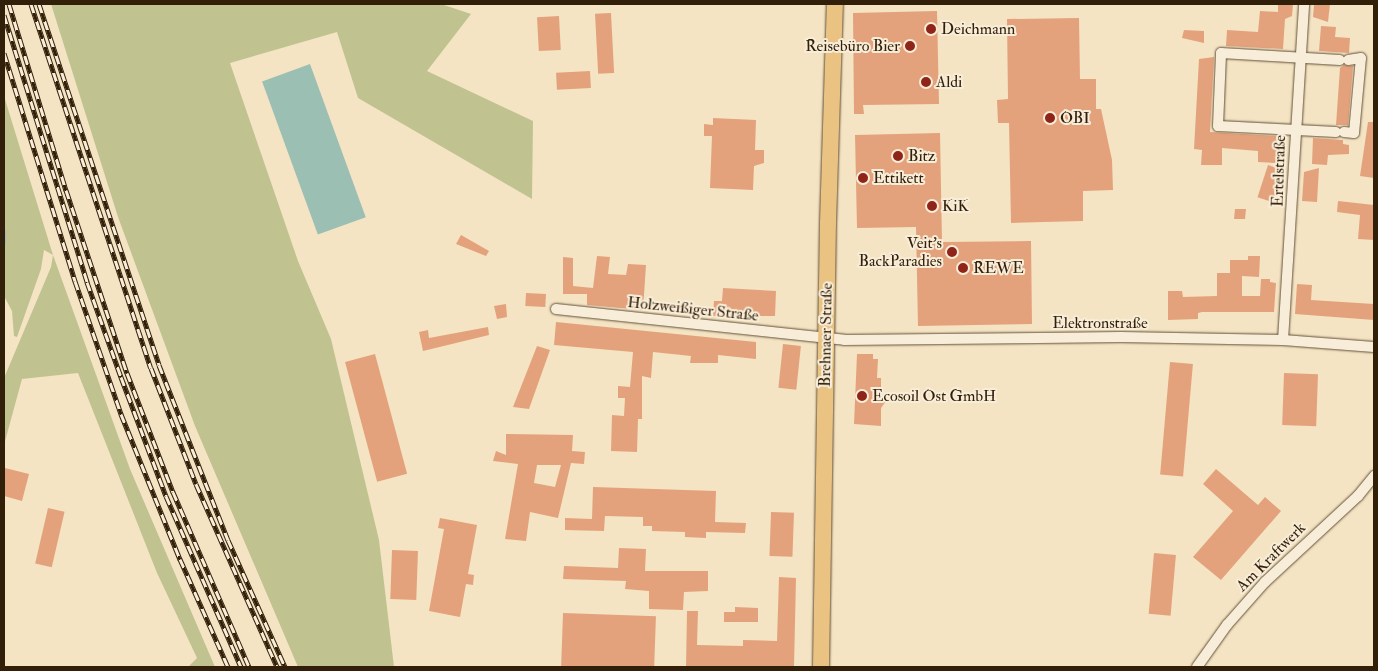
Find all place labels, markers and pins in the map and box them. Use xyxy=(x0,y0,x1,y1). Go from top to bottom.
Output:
place label: Deichmann xyxy=(941,19,1015,39)
marker: Deichmann xyxy=(925,23,937,35)
place label: Reisebüro Bier xyxy=(805,36,900,56)
marker: Reisebüro Bier xyxy=(904,40,916,52)
place label: Aldi xyxy=(936,72,962,92)
marker: Aldi xyxy=(920,76,932,88)
place label: OBI xyxy=(1060,108,1090,128)
marker: OBI xyxy=(1044,112,1056,124)
place label: Bitz xyxy=(908,146,935,166)
marker: Bitz xyxy=(892,150,904,162)
place label: Ettikett xyxy=(873,168,924,188)
marker: Ettikett xyxy=(857,172,869,184)
place label: KiK xyxy=(942,196,969,216)
marker: KiK xyxy=(926,200,938,212)
place label: Veit's BackParadies xyxy=(858,233,942,271)
marker: Veit's BackParadies xyxy=(946,246,958,258)
place label: REWE xyxy=(973,258,1024,278)
marker: REWE xyxy=(957,262,969,274)
place label: Ecosoil Ost GmbH xyxy=(872,386,996,406)
marker: Ecosoil Ost GmbH xyxy=(856,390,868,402)

